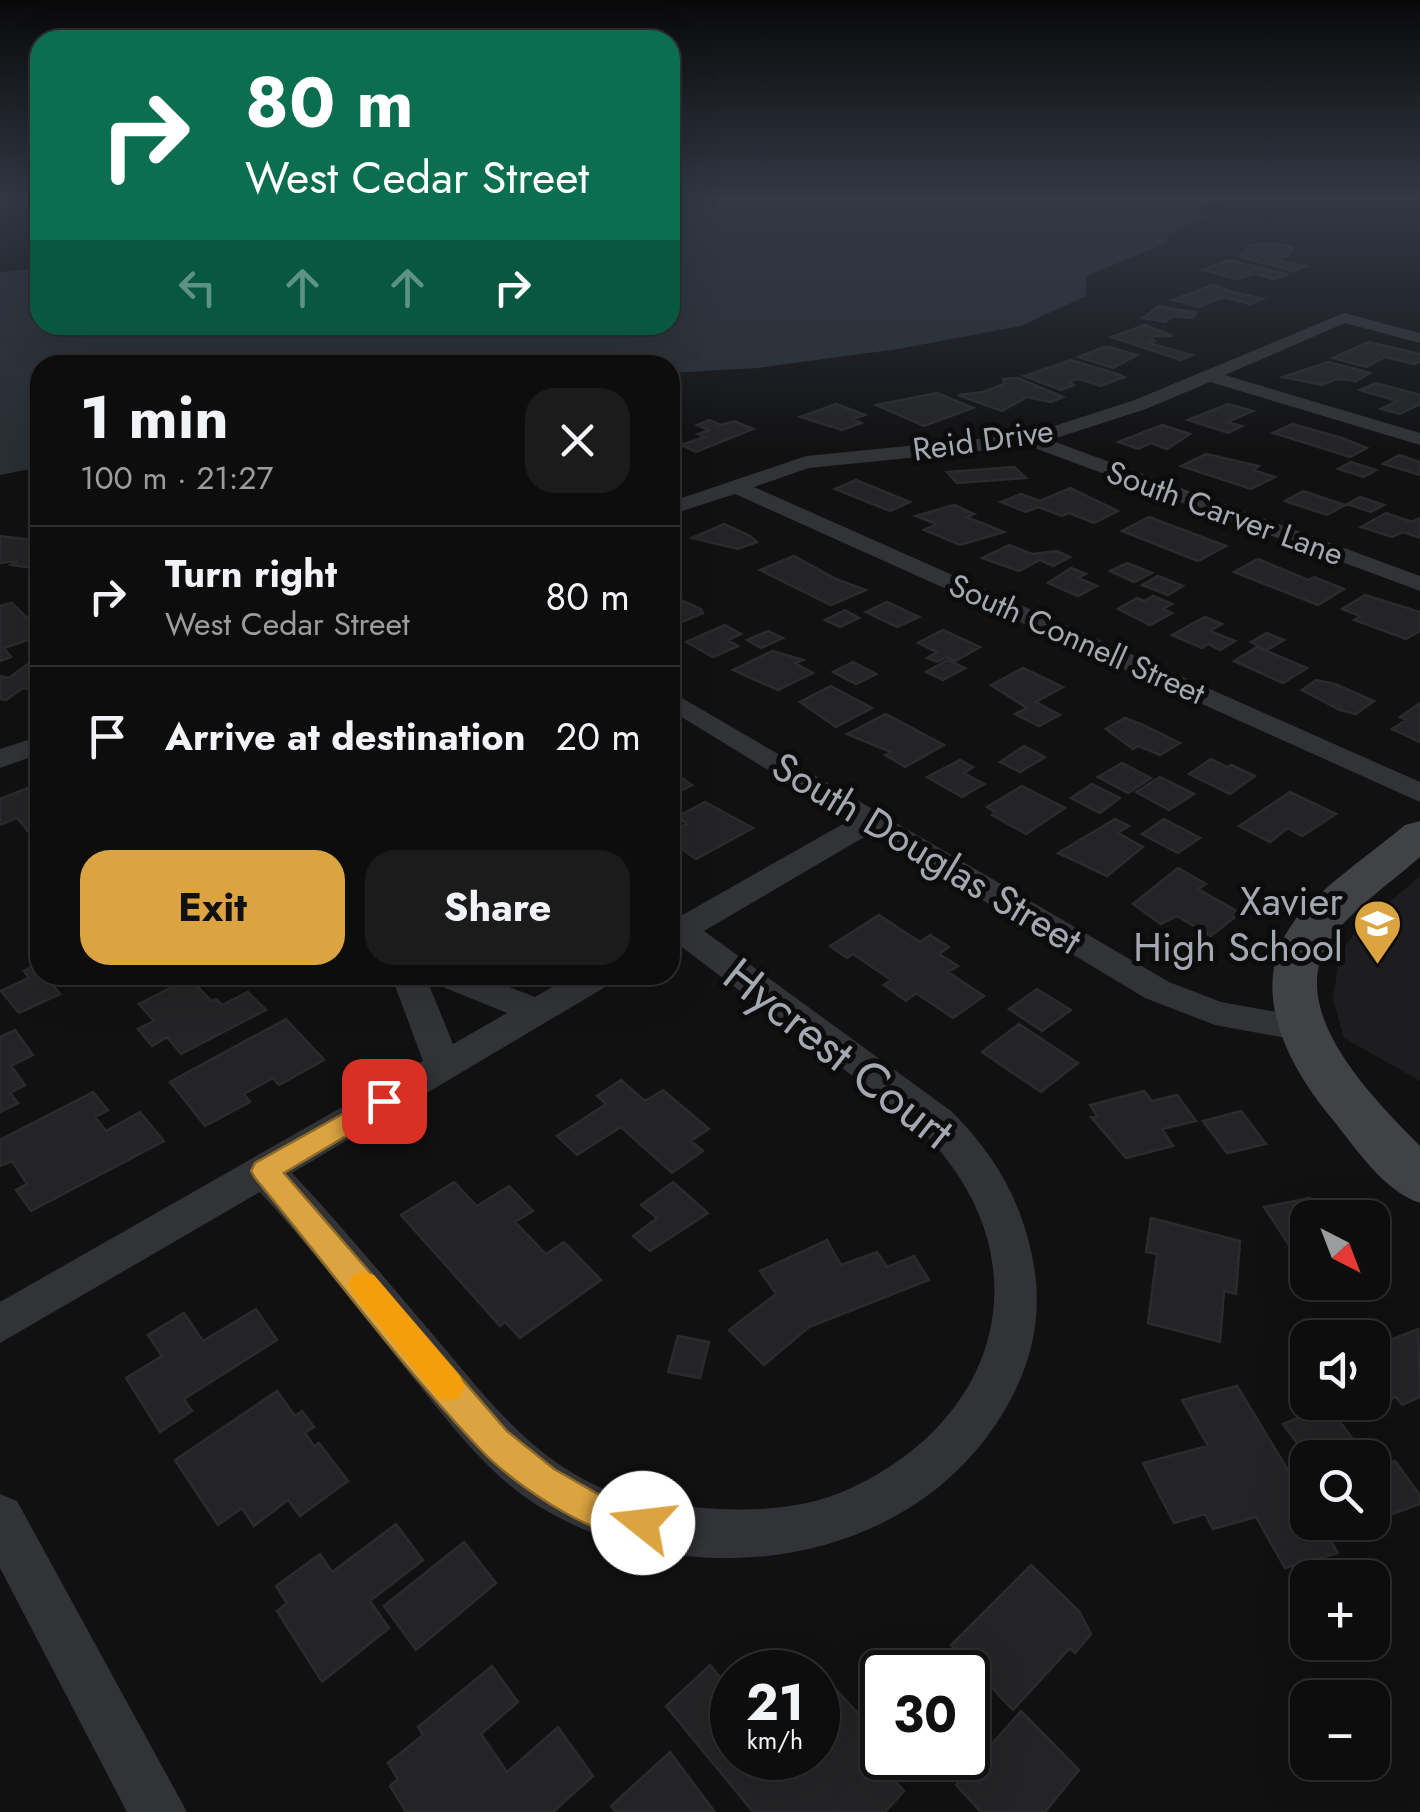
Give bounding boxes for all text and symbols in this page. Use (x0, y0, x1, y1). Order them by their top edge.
text: 80 m (245, 52, 414, 153)
icon: right (80, 70, 210, 200)
text: West Cedar Street (245, 145, 589, 210)
icon: left (170, 260, 225, 315)
icon: ahead (275, 260, 330, 315)
icon: ahead (380, 260, 435, 315)
icon: right (485, 260, 540, 315)
text: 1 min (80, 374, 229, 461)
button: close (525, 388, 630, 493)
street label: Reid Drive (910, 407, 1056, 473)
street label: South Carver Lane (1100, 449, 1350, 577)
text: 100 m · 21:27 (80, 455, 273, 501)
text: Turn right (165, 546, 337, 601)
street label: South Connell Street (942, 562, 1213, 716)
icon: right (80, 569, 135, 624)
text: 80 m (545, 569, 630, 624)
text: West Cedar Street (165, 601, 410, 647)
icon: arrive (80, 709, 135, 764)
text: Arrive at destination (165, 709, 526, 764)
text: 20 m (556, 709, 641, 764)
street label: South Douglas Street (761, 737, 1093, 969)
button: Exit (80, 850, 345, 965)
button: Share (365, 850, 630, 965)
place label: Xavier High School (1133, 872, 1343, 976)
school or university icon: Xavier High School (1352, 898, 1404, 966)
street label: Hycrest Court (709, 941, 969, 1166)
pin (342, 1059, 427, 1144)
icon: arrive (357, 1074, 412, 1129)
north arrow (1290, 1200, 1390, 1300)
map controls (1290, 1200, 1390, 1780)
button: sound (1290, 1320, 1390, 1420)
button: search (1290, 1440, 1390, 1540)
position arrow (591, 1471, 695, 1575)
button: + (1290, 1560, 1390, 1660)
speed limit sign: 30 (860, 1650, 990, 1780)
text: 21 (746, 1666, 804, 1739)
button: − (1290, 1680, 1390, 1780)
text: km/h (747, 1722, 803, 1758)

